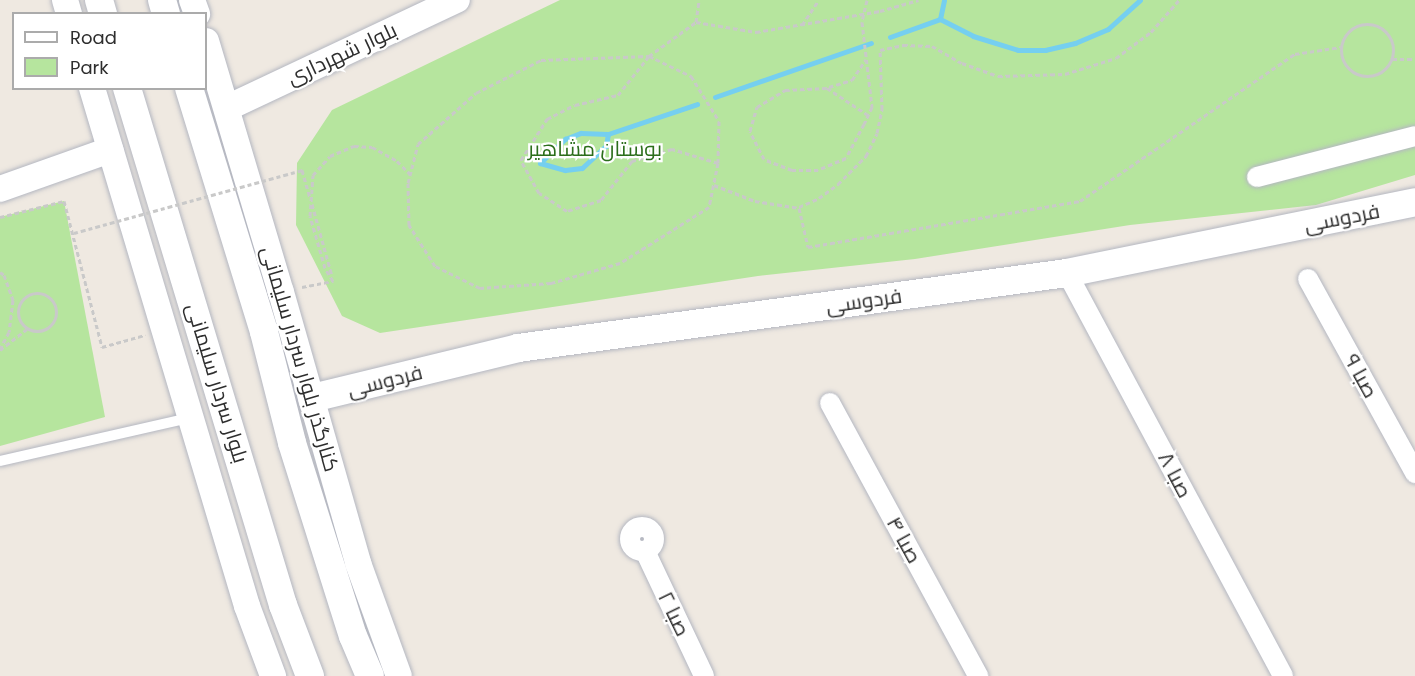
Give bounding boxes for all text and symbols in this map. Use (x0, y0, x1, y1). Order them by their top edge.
legend (12, 12, 207, 90)
street label: بلوار شهرداری (283, 18, 401, 90)
text: Road (70, 25, 117, 50)
text: Park (70, 55, 109, 80)
park label: بوستان مشاهیر (528, 136, 662, 162)
street label: فردوسی (1302, 198, 1382, 238)
street label: کنارگذر بلوار سردار سلیمانی (256, 243, 344, 475)
street label: فردوسی (824, 283, 904, 319)
street label: بلوار سردار سلیمانی (181, 300, 253, 466)
street label: صبا ۹ (1339, 350, 1383, 402)
street label: فردوسی (345, 360, 425, 402)
street label: صبا ۸ (1153, 448, 1197, 502)
street label: صبا ۴ (881, 512, 927, 568)
street label: صبا ۲ (653, 588, 695, 640)

